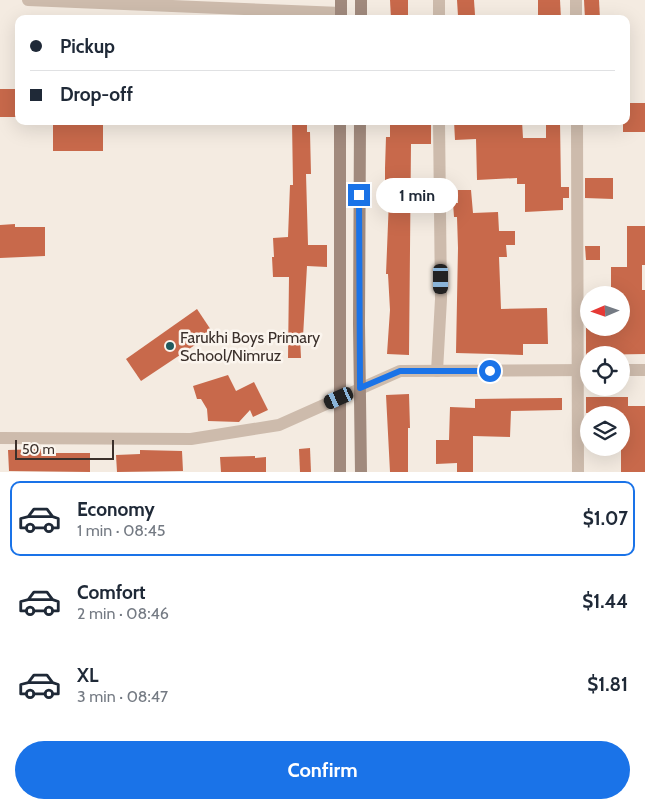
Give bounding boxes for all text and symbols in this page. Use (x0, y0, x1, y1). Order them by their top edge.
text: Pickup (60, 35, 115, 58)
text: Drop-off (60, 83, 133, 106)
callout: 1 min (376, 178, 459, 212)
route end (348, 184, 370, 206)
text: 1 min (399, 186, 435, 205)
car (433, 264, 448, 294)
north arrow (580, 286, 630, 336)
map controls (580, 286, 630, 456)
place label: Farukhi Boys Primary School/Nimruz (180, 328, 320, 365)
marker: Farukhi Boys Primary School/Nimruz (164, 340, 176, 352)
button: locate (580, 346, 630, 396)
route start (479, 360, 501, 382)
car (322, 385, 355, 411)
button: layers (580, 406, 630, 456)
scale bar (15, 437, 114, 460)
text: 50 m (22, 440, 55, 458)
icon: car (17, 496, 62, 541)
text: Economy (77, 498, 155, 521)
text: $1.07 (583, 507, 628, 530)
text: 1 min · 08:45 (77, 521, 165, 540)
icon: car (17, 579, 62, 624)
text: Comfort (77, 581, 146, 604)
text: $1.44 (582, 590, 628, 613)
text: 2 min · 08:46 (77, 604, 169, 623)
icon: car (17, 662, 62, 707)
text: XL (77, 664, 98, 687)
text: $1.81 (587, 673, 628, 696)
text: 3 min · 08:47 (77, 687, 168, 706)
button: Confirm (15, 741, 630, 799)

